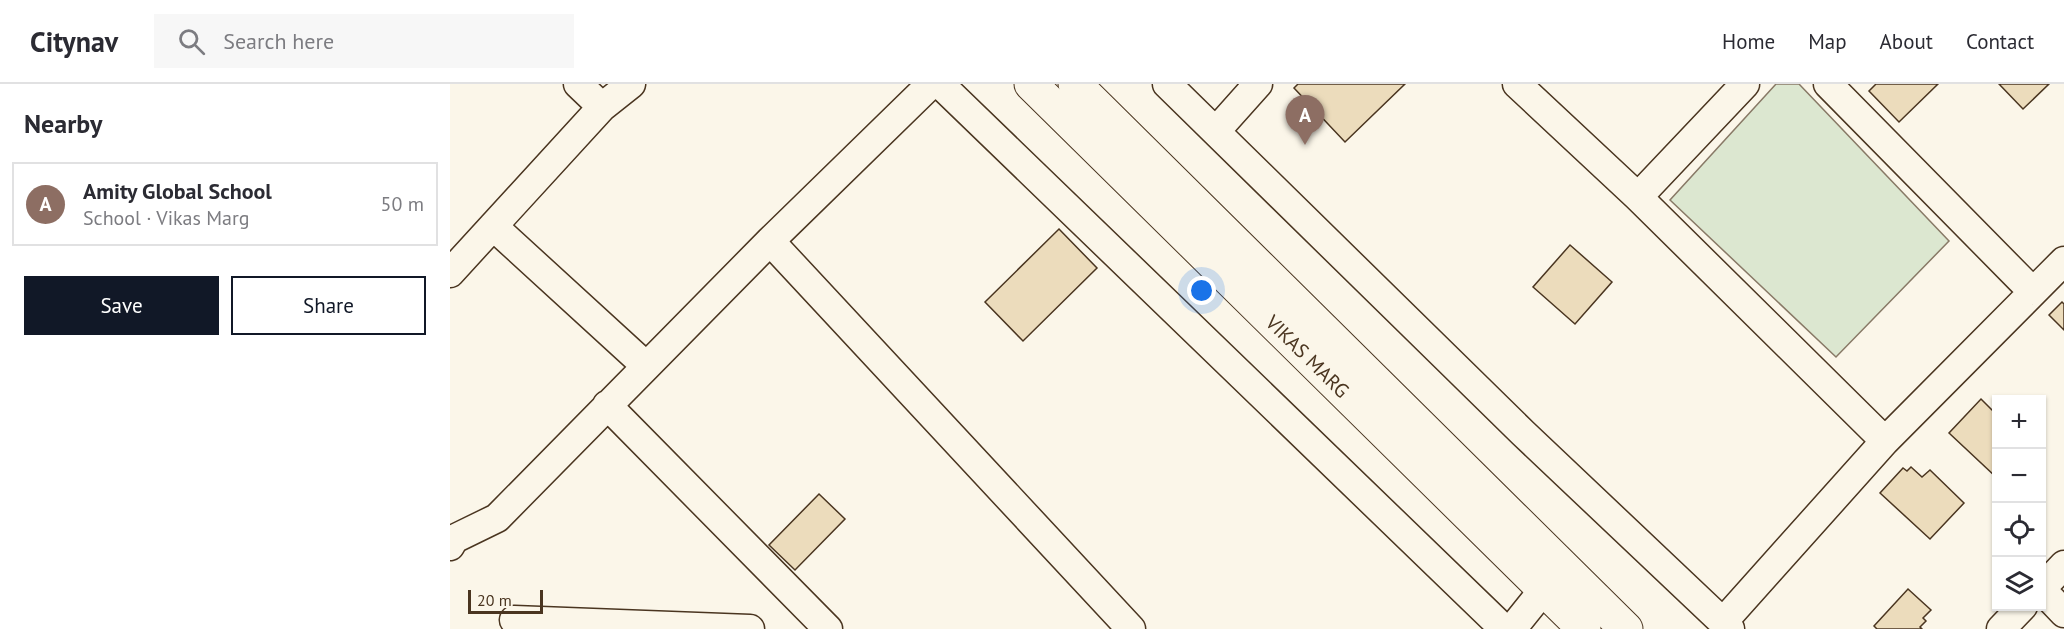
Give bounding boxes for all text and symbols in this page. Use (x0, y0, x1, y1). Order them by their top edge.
search box (154, 14, 574, 68)
text: Citynav (30, 23, 118, 60)
icon: search (175, 25, 208, 58)
text: Search here (223, 27, 334, 55)
text: Home (1722, 28, 1775, 55)
text: Map (1808, 28, 1847, 55)
text: About (1880, 28, 1933, 55)
text: Contact (1966, 28, 2034, 55)
pin: A (1286, 95, 1324, 145)
text: Nearby (24, 107, 102, 140)
text: Amity Global School (83, 177, 272, 205)
text: A (39, 191, 52, 217)
text: 50 m (381, 191, 424, 217)
text: School · Vikas Marg (83, 205, 250, 231)
button: Save (24, 276, 219, 335)
button: Share (231, 276, 426, 335)
your location (1187, 276, 1216, 305)
street label: VIKAS MARG (1259, 309, 1355, 403)
map controls (1992, 395, 2046, 611)
button: + (1992, 395, 2046, 449)
button: − (1992, 449, 2046, 503)
button: locate (1992, 503, 2046, 557)
button: layers (1992, 557, 2046, 611)
scale bar (468, 587, 543, 614)
text: 20 m (477, 590, 512, 610)

